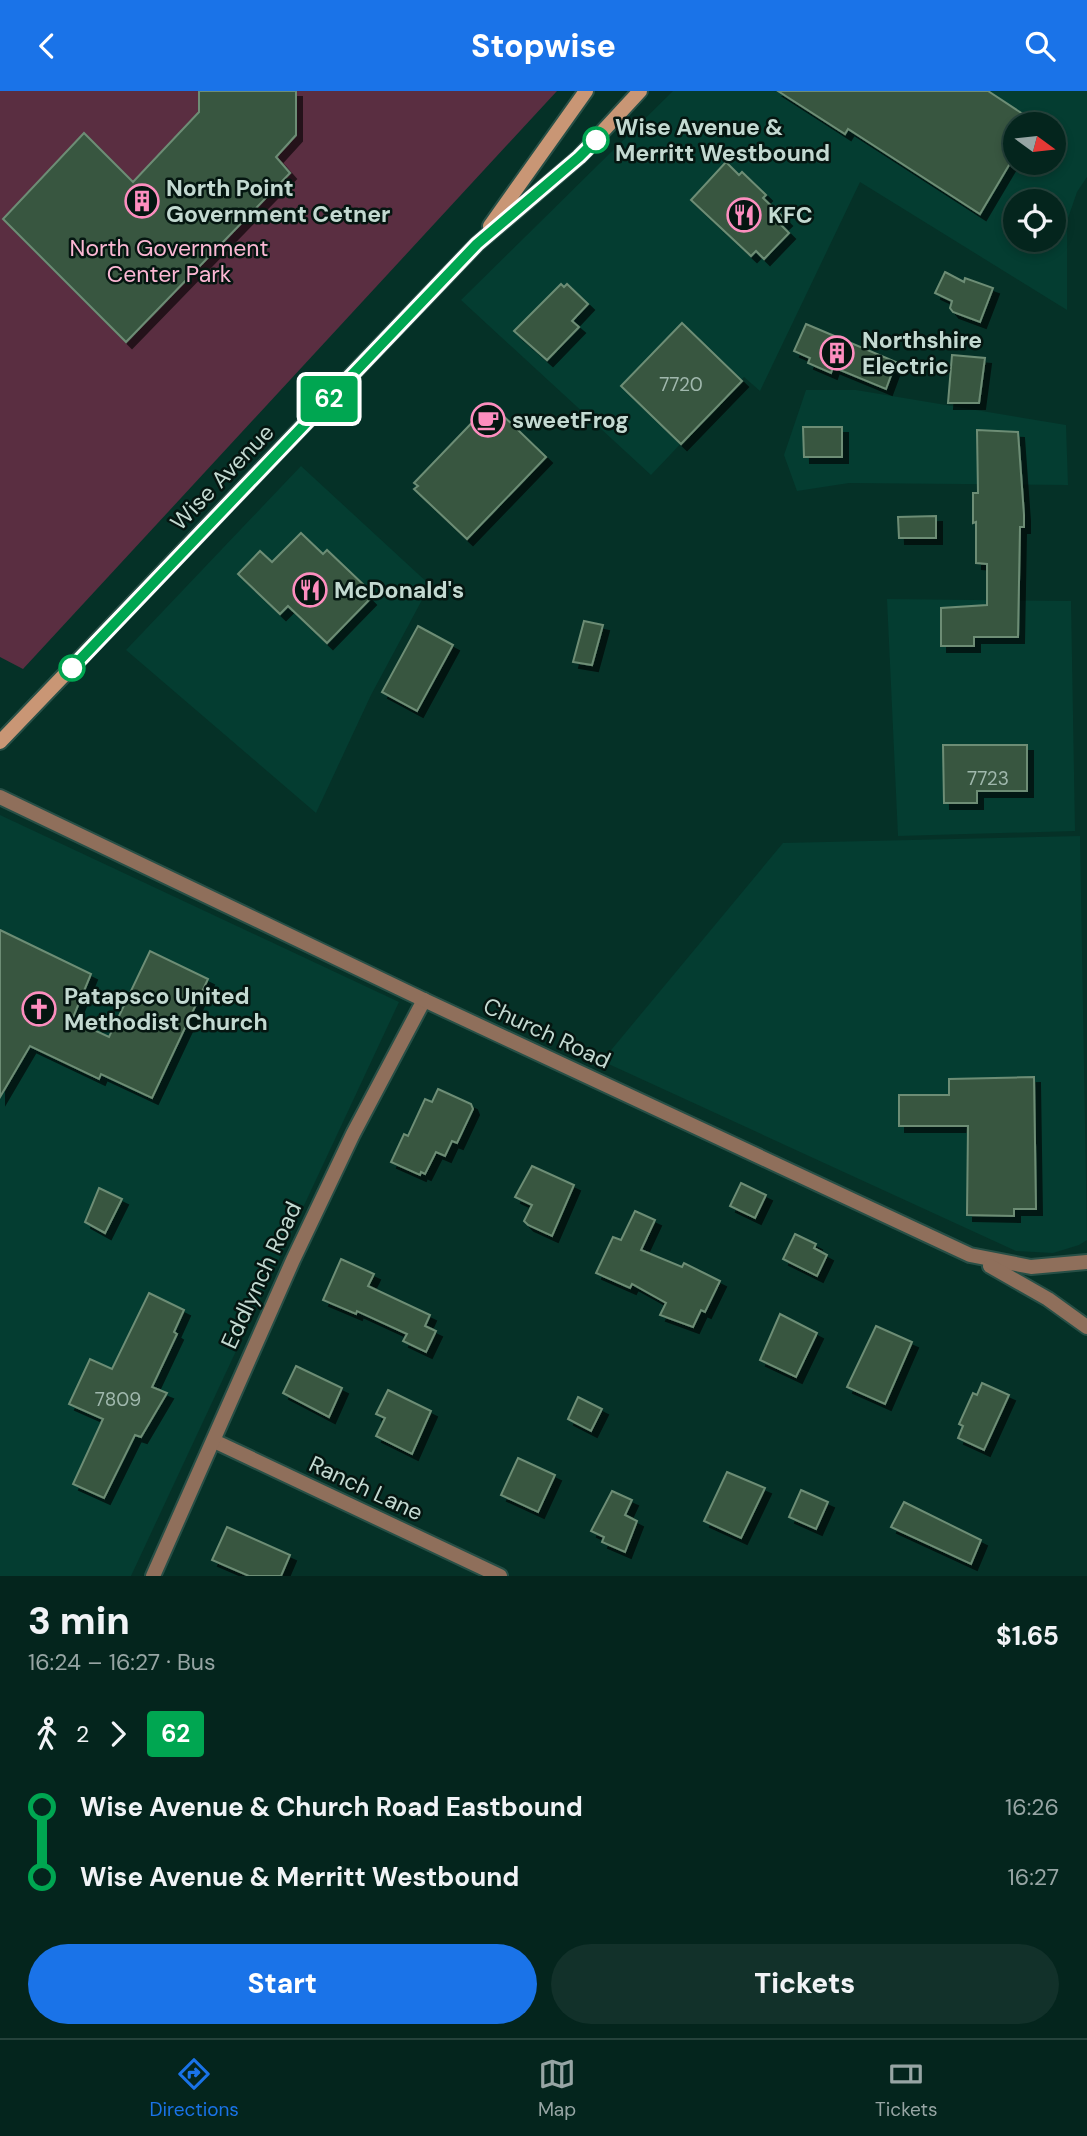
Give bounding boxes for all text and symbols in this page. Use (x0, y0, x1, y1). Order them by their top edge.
text: Stopwise (471, 25, 616, 67)
icon: back (28, 27, 66, 65)
icon: search (1021, 27, 1059, 65)
place label: Wise Avenue & Merritt Westbound (615, 112, 830, 168)
north arrow (1003, 112, 1066, 175)
map controls (1003, 112, 1066, 252)
marker: Wise Avenue & Merritt Westbound (583, 127, 609, 153)
place label: North Point Government Cetner (166, 173, 390, 229)
building icon: North Point Government Cetner (123, 182, 161, 220)
button: locate (1003, 189, 1066, 252)
restaurant icon: KFC (725, 196, 763, 234)
place label: KFC (768, 200, 813, 230)
park label: North Government Center Park (70, 233, 269, 289)
place label: Northshire Electric (862, 325, 982, 381)
building icon: Northshire Electric (818, 334, 856, 372)
house number: 7720 (659, 372, 703, 397)
line badge: 62 (298, 376, 360, 422)
text: 62 (315, 383, 343, 414)
cafe icon: sweetFrog (469, 401, 507, 439)
place label: sweetFrog (512, 405, 629, 435)
street label: Wise Avenue (164, 417, 280, 537)
restaurant icon: McDonald's (291, 571, 329, 609)
place label: McDonald's (334, 575, 464, 605)
unlabelled marker (59, 655, 85, 681)
house number: 7723 (967, 766, 1009, 791)
place label: Patapsco United Methodist Church (64, 981, 268, 1037)
church icon: Patapsco United Methodist Church (20, 990, 58, 1028)
street label: Church Road (479, 990, 615, 1076)
street label: Eddlynch Road (214, 1197, 308, 1353)
house number: 7809 (95, 1387, 141, 1412)
street label: Ranch Lane (304, 1449, 428, 1527)
text: 3 min (28, 1596, 130, 1646)
text: $1.65 (996, 1619, 1059, 1653)
text: 16:24 – 16:27 · Bus (28, 1647, 216, 1677)
icon: walk (28, 1715, 66, 1753)
icon: forward (99, 1715, 137, 1753)
text: 62 (161, 1718, 190, 1749)
text: 2 (76, 1719, 89, 1749)
text: Wise Avenue & Church Road Eastbound (80, 1790, 583, 1824)
text: 16:26 (1005, 1792, 1059, 1822)
text: Wise Avenue & Merritt Westbound (80, 1860, 519, 1894)
text: 16:27 (1008, 1862, 1059, 1892)
button: Start (28, 1944, 537, 2024)
button: Tickets (551, 1944, 1059, 2024)
tab: Directions (149, 2055, 239, 2122)
tab: Map (538, 2055, 576, 2122)
tab: Tickets (875, 2055, 938, 2122)

